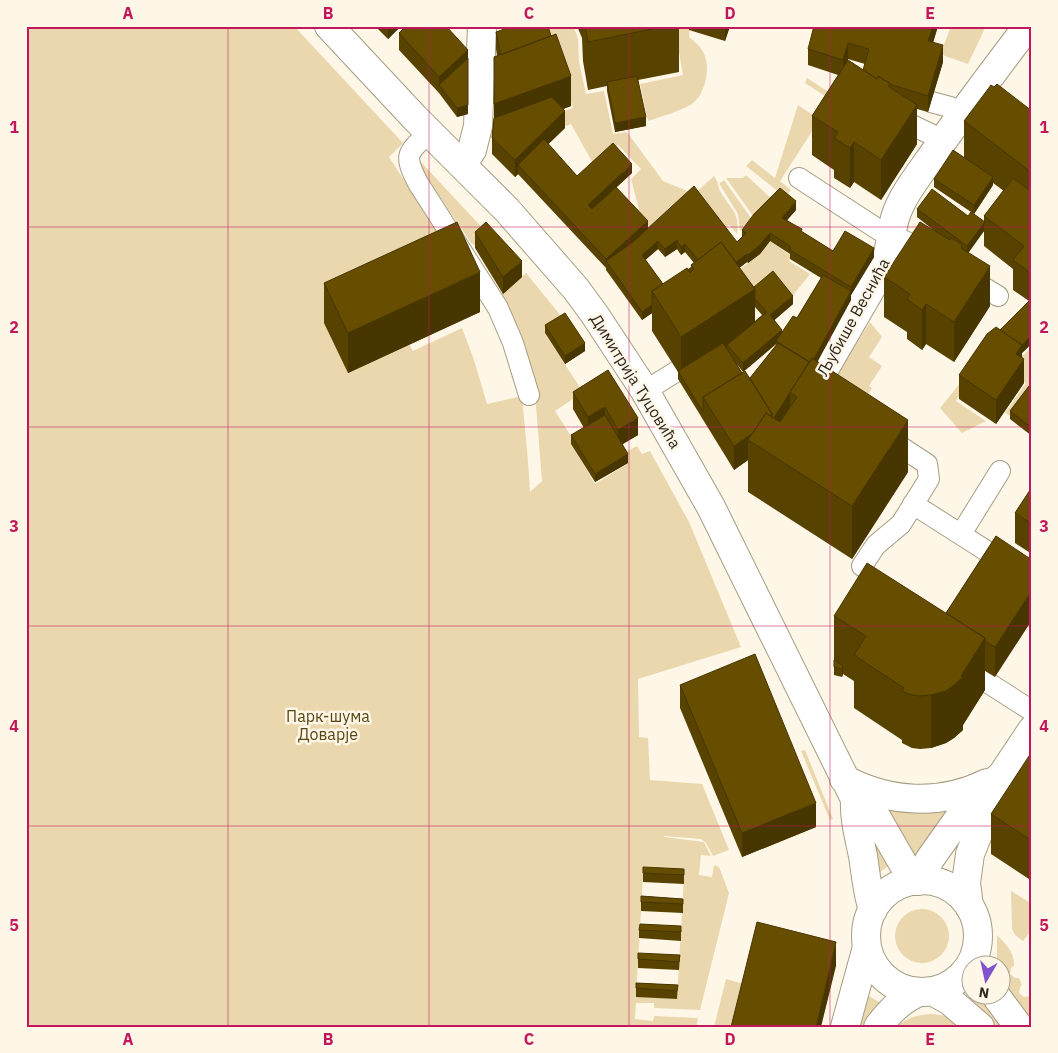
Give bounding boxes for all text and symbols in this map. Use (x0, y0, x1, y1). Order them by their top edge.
text: A (123, 3, 134, 23)
text: B (323, 3, 334, 23)
text: C (524, 3, 534, 23)
text: D (724, 3, 736, 23)
text: E (925, 3, 935, 23)
text: 1 (9, 117, 19, 137)
text: 1 (1039, 117, 1049, 137)
street label: Љубише Веснића (812, 254, 894, 379)
street label: Димитрија Туцовића (586, 310, 686, 452)
text: 2 (9, 317, 19, 337)
text: 2 (1039, 317, 1049, 337)
text: 3 (9, 516, 19, 536)
text: 3 (1039, 516, 1049, 536)
park label: Парк-шума Доварје (286, 706, 370, 744)
text: 4 (9, 716, 19, 736)
text: 4 (1039, 716, 1049, 736)
text: 5 (9, 915, 19, 935)
text: 5 (1039, 915, 1049, 935)
north arrow (960, 956, 1010, 1006)
text: N (978, 983, 990, 1003)
text: A (123, 1029, 134, 1049)
text: B (323, 1029, 334, 1049)
text: C (524, 1029, 534, 1049)
text: D (724, 1029, 736, 1049)
text: E (925, 1029, 935, 1049)

